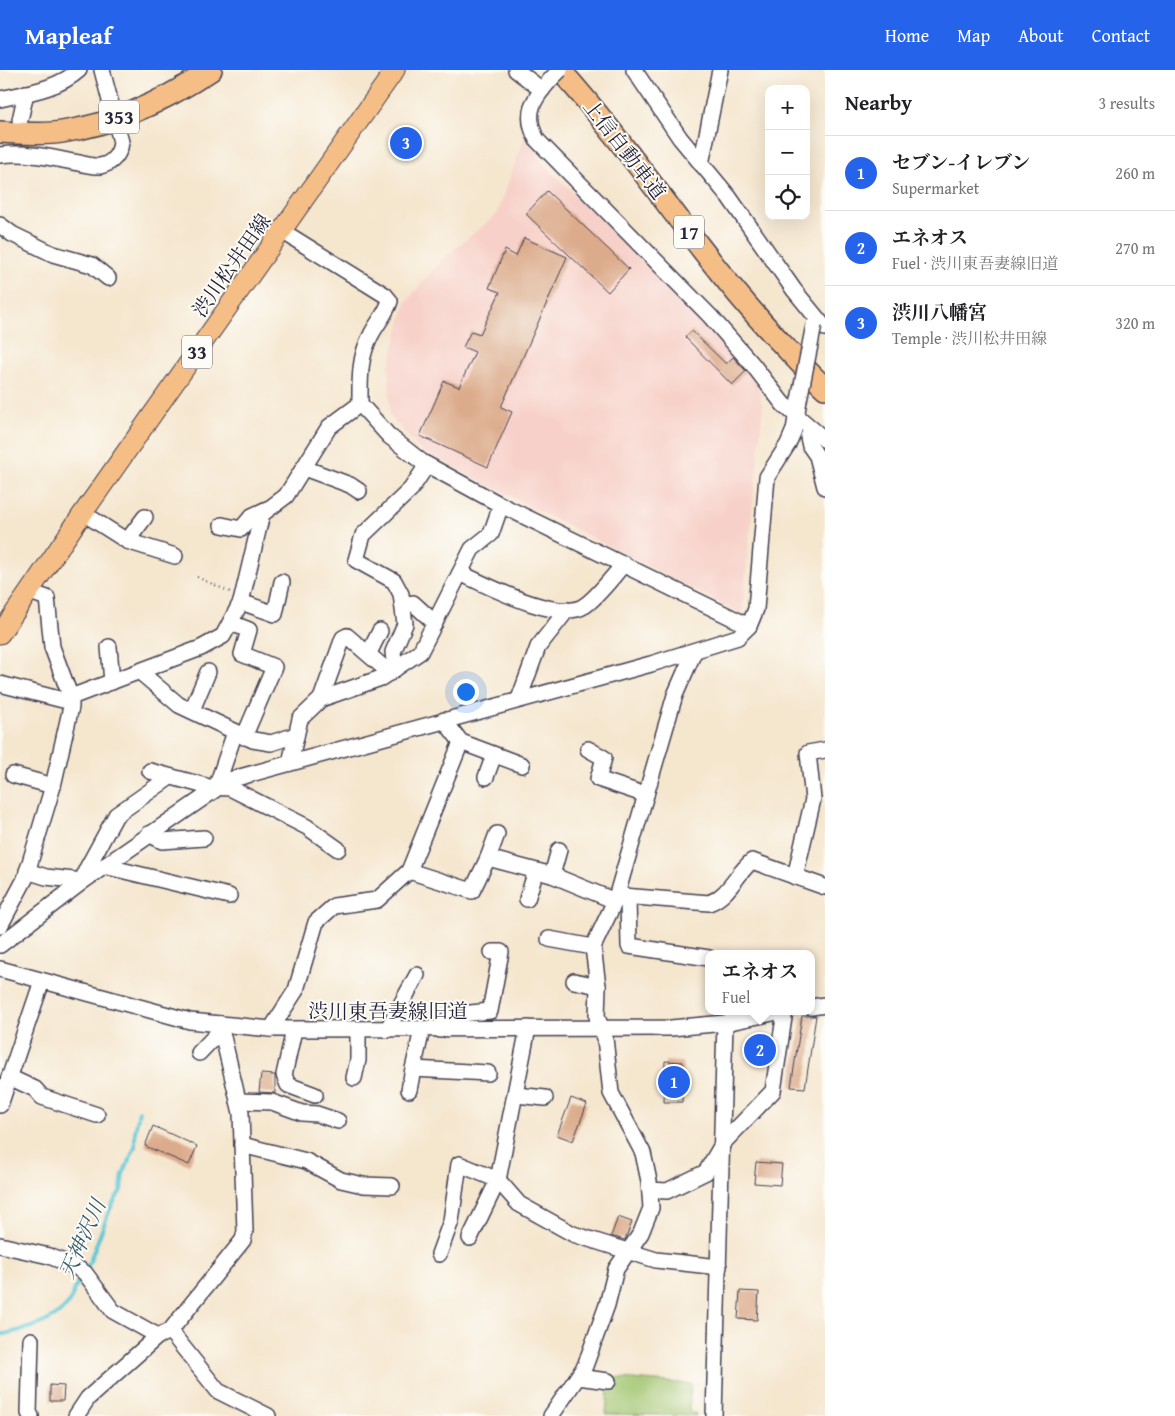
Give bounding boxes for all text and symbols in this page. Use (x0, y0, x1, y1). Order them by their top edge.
text: Mapleaf (25, 18, 112, 53)
text: Home (885, 22, 929, 49)
text: Map (957, 22, 990, 49)
text: About (1018, 22, 1064, 49)
text: Contact (1092, 22, 1150, 49)
map controls (765, 85, 810, 220)
button: + (765, 85, 810, 130)
text: Nearby (845, 87, 912, 118)
text: 3 results (1098, 91, 1155, 115)
street label: 上信自動車道 (577, 93, 673, 205)
road number: 353 (99, 101, 139, 134)
pin: 3 (390, 124, 422, 162)
button: − (765, 130, 810, 175)
text: セブン-イレブン (892, 148, 1030, 176)
text: 1 (857, 161, 865, 185)
text: 260 m (1115, 161, 1155, 185)
button: locate (765, 175, 810, 220)
text: Supermarket (892, 176, 979, 200)
street label: 渋川松井田線 (185, 208, 277, 322)
road number: 17 (674, 216, 704, 248)
text: エネオス (892, 223, 968, 251)
text: 2 (857, 236, 865, 260)
text: 270 m (1115, 236, 1155, 260)
text: Fuel · 渋川東吾妻線旧道 (892, 251, 1058, 275)
text: 渋川八幡宮 (892, 298, 987, 326)
text: 3 (857, 311, 865, 335)
text: 320 m (1115, 311, 1155, 335)
text: Temple · 渋川松井田線 (892, 326, 1047, 350)
road number: 33 (182, 336, 212, 368)
your location (453, 679, 479, 705)
popup (705, 950, 815, 1015)
text: エネオス (722, 957, 798, 985)
text: Fuel (722, 985, 751, 1009)
street label: 渋川東吾妻線旧道 (308, 996, 468, 1025)
pin: 2 (744, 1031, 776, 1069)
pin: 1 (658, 1063, 690, 1101)
water label: 天神沢川 (51, 1192, 114, 1284)

